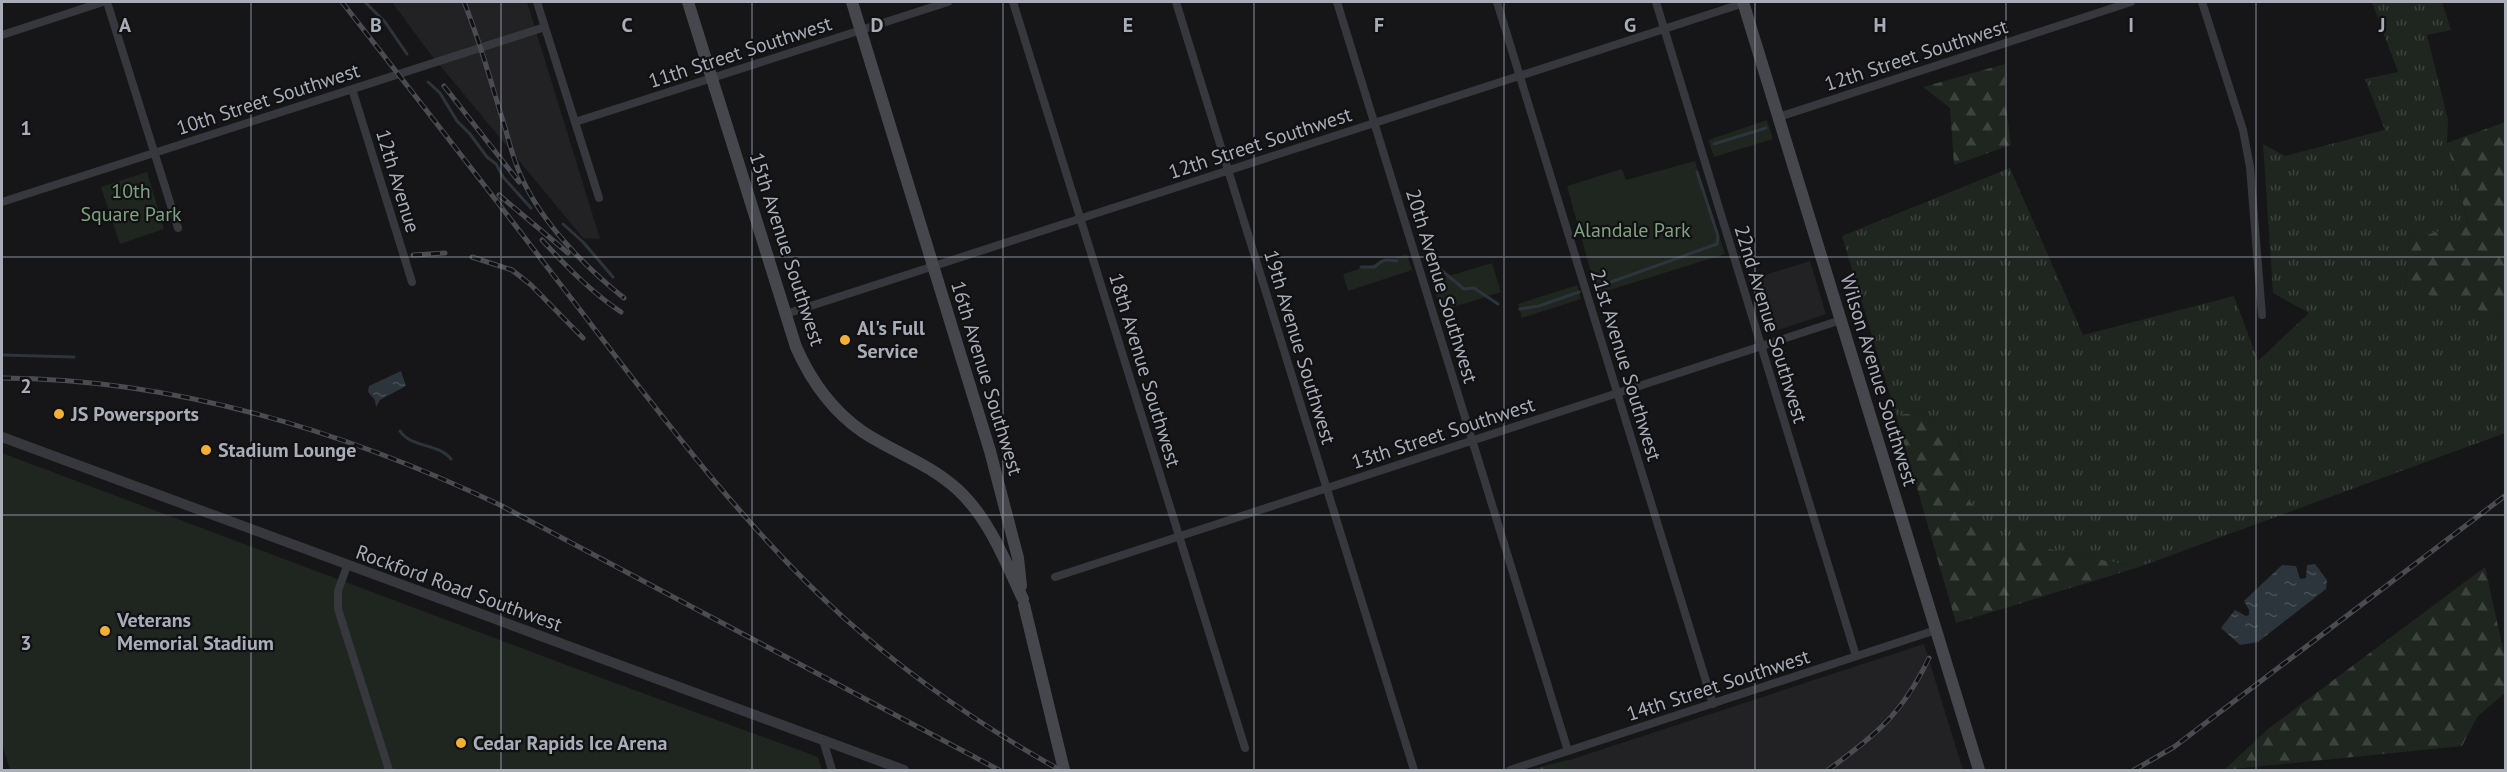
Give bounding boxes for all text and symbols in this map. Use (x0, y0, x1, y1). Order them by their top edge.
street label: 11th Street Southwest (645, 10, 835, 94)
text: A (119, 12, 132, 38)
text: B (370, 12, 382, 38)
text: C (621, 12, 633, 38)
text: D (871, 12, 884, 38)
text: E (1123, 12, 1133, 38)
text: F (1374, 12, 1384, 38)
text: G (1624, 12, 1636, 38)
text: H (1873, 12, 1887, 38)
text: I (2128, 12, 2134, 38)
text: J (2378, 12, 2385, 38)
street label: 12th Street Southwest (1821, 13, 2011, 97)
street label: 10th Street Southwest (173, 57, 363, 141)
street label: 12th Street Southwest (1165, 101, 1355, 185)
text: 1 (20, 115, 32, 141)
street label: 12th Avenue (370, 126, 426, 236)
street label: 15th Avenue Southwest (743, 149, 831, 349)
park label: 10th Square Park (80, 178, 182, 227)
street label: 20th Avenue Southwest (1400, 186, 1484, 386)
park label: Alandale Park (1573, 217, 1691, 243)
street label: 22nd Avenue Southwest (1728, 222, 1814, 426)
street label: 19th Avenue Southwest (1258, 247, 1342, 447)
street label: 21st Avenue Southwest (1584, 266, 1668, 464)
street label: 18th Avenue Southwest (1103, 270, 1187, 470)
street label: Wilson Avenue Southwest (1834, 271, 1924, 489)
street label: 16th Avenue Southwest (945, 278, 1029, 478)
place label: Al's Full Service (857, 315, 925, 364)
marker: Al's Full Service (838, 333, 852, 347)
text: 2 (20, 373, 32, 399)
street label: 13th Street Southwest (1348, 391, 1538, 475)
place label: JS Powersports (70, 401, 199, 427)
marker: JS Powersports (52, 407, 66, 421)
place label: Stadium Lounge (218, 437, 356, 463)
marker: Stadium Lounge (199, 443, 213, 457)
street label: Rockford Road Southwest (352, 539, 566, 637)
place label: Veterans Memorial Stadium (116, 607, 274, 656)
marker: Veterans Memorial Stadium (98, 624, 112, 638)
text: 3 (20, 630, 32, 656)
street label: 14th Street Southwest (1623, 643, 1813, 727)
place label: Cedar Rapids Ice Arena (473, 730, 667, 756)
marker: Cedar Rapids Ice Arena (454, 736, 468, 750)

